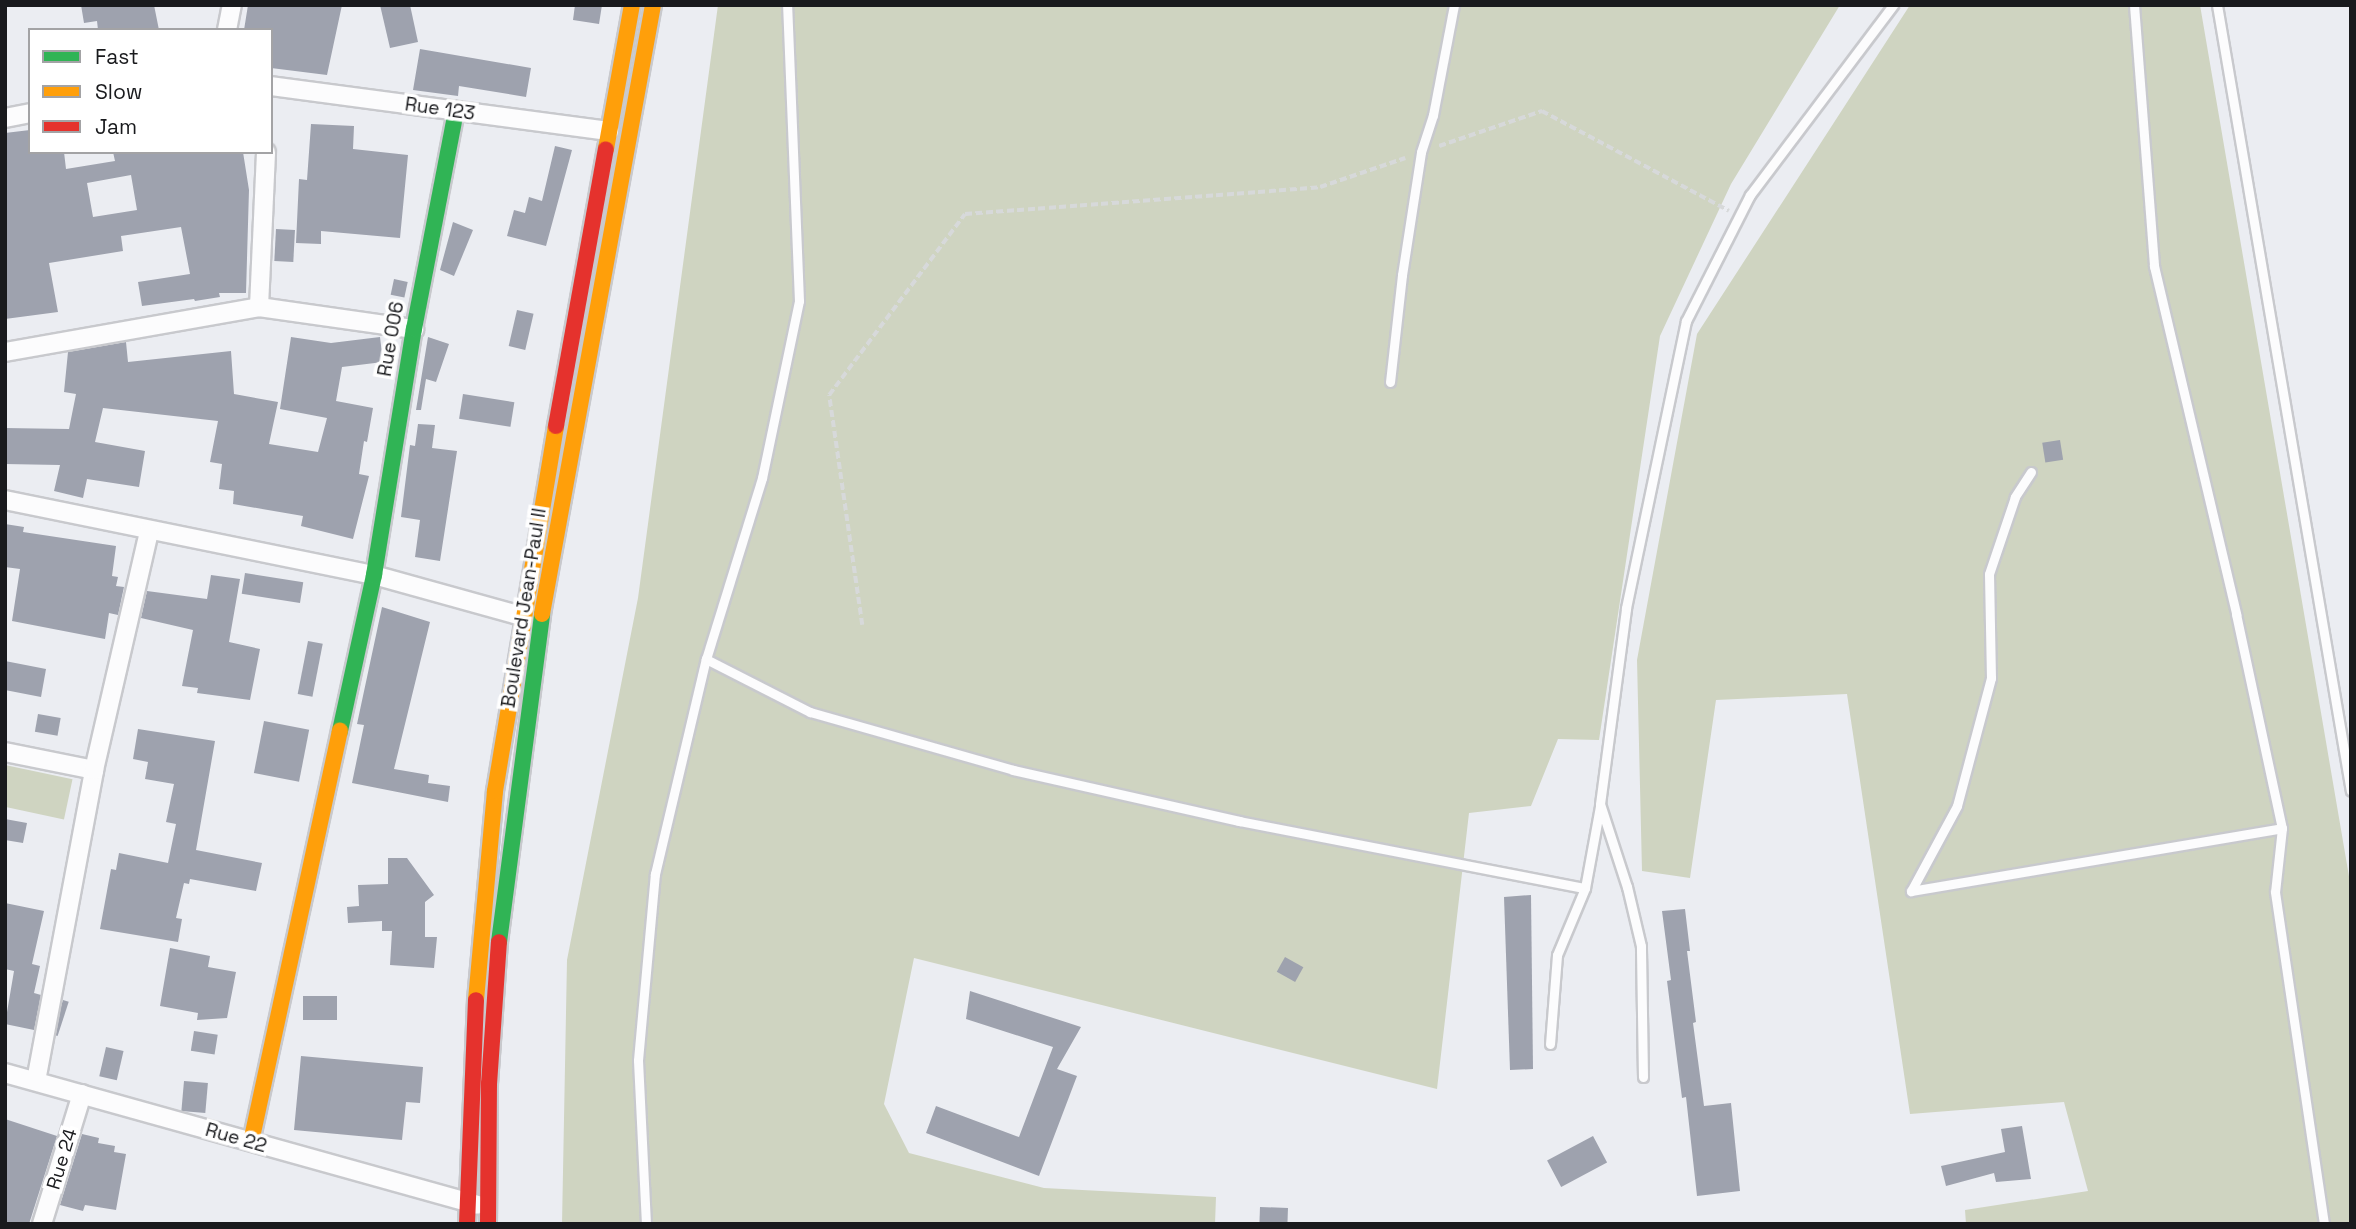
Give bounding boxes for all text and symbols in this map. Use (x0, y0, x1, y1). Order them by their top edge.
legend (28, 28, 273, 154)
text: Fast (95, 43, 139, 70)
text: Slow (95, 78, 143, 105)
street label: Rue 123 (403, 93, 477, 125)
text: Jam (95, 113, 137, 140)
street label: Rue 006 (373, 300, 409, 378)
street label: Boulevard Jean-Paul II (497, 507, 551, 709)
street label: Rue 22 (203, 1118, 269, 1158)
street label: Rue 24 (42, 1126, 82, 1192)

